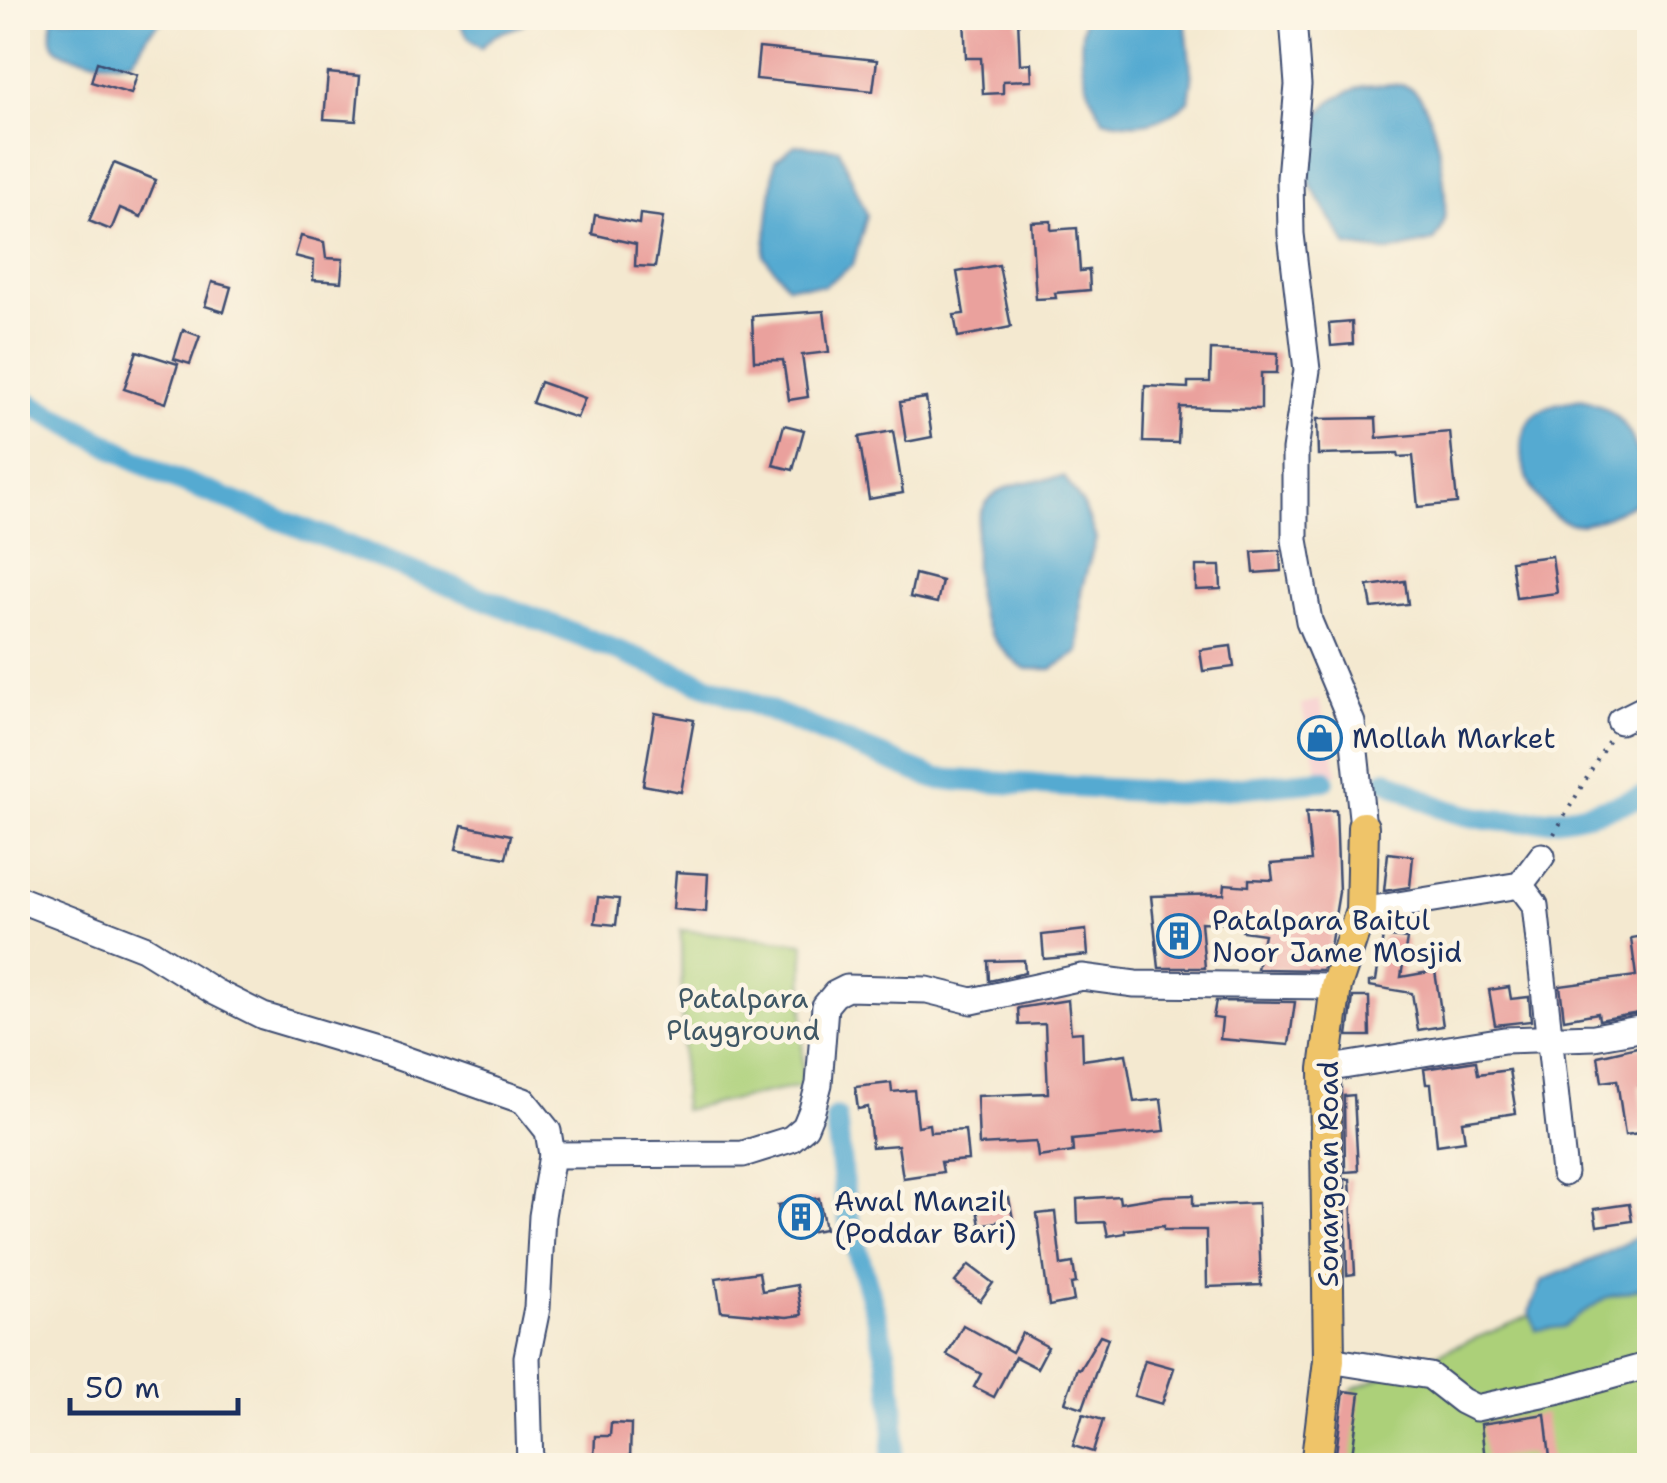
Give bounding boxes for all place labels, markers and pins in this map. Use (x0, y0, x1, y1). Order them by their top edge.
shop icon: Mollah Market (1297, 715, 1343, 761)
place label: Mollah Market (1352, 719, 1556, 757)
place label: Patalpara Baitul Noor Jame Mosjid (1212, 901, 1462, 971)
building icon: Patalpara Baitul Noor Jame Mosjid (1156, 913, 1202, 959)
place label: Awal Manzil (Poddar Bari) (834, 1182, 1016, 1252)
building icon: Awal Manzil (Poddar Bari) (778, 1194, 824, 1240)

